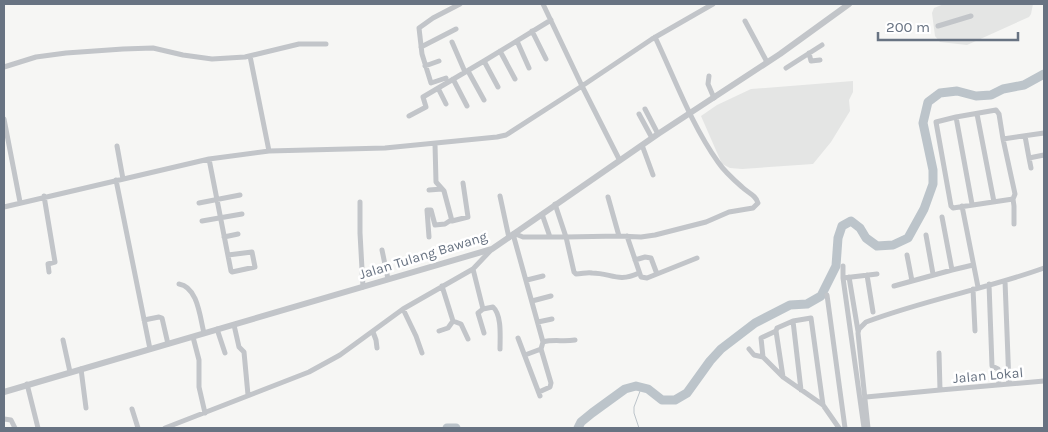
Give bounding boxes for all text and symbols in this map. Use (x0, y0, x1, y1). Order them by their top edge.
scale bar (878, 10, 1018, 42)
text: 200 m (886, 18, 930, 36)
street label: Jalan Tulang Bawang (357, 228, 489, 283)
street label: Jalan Lokal (952, 364, 1024, 387)

